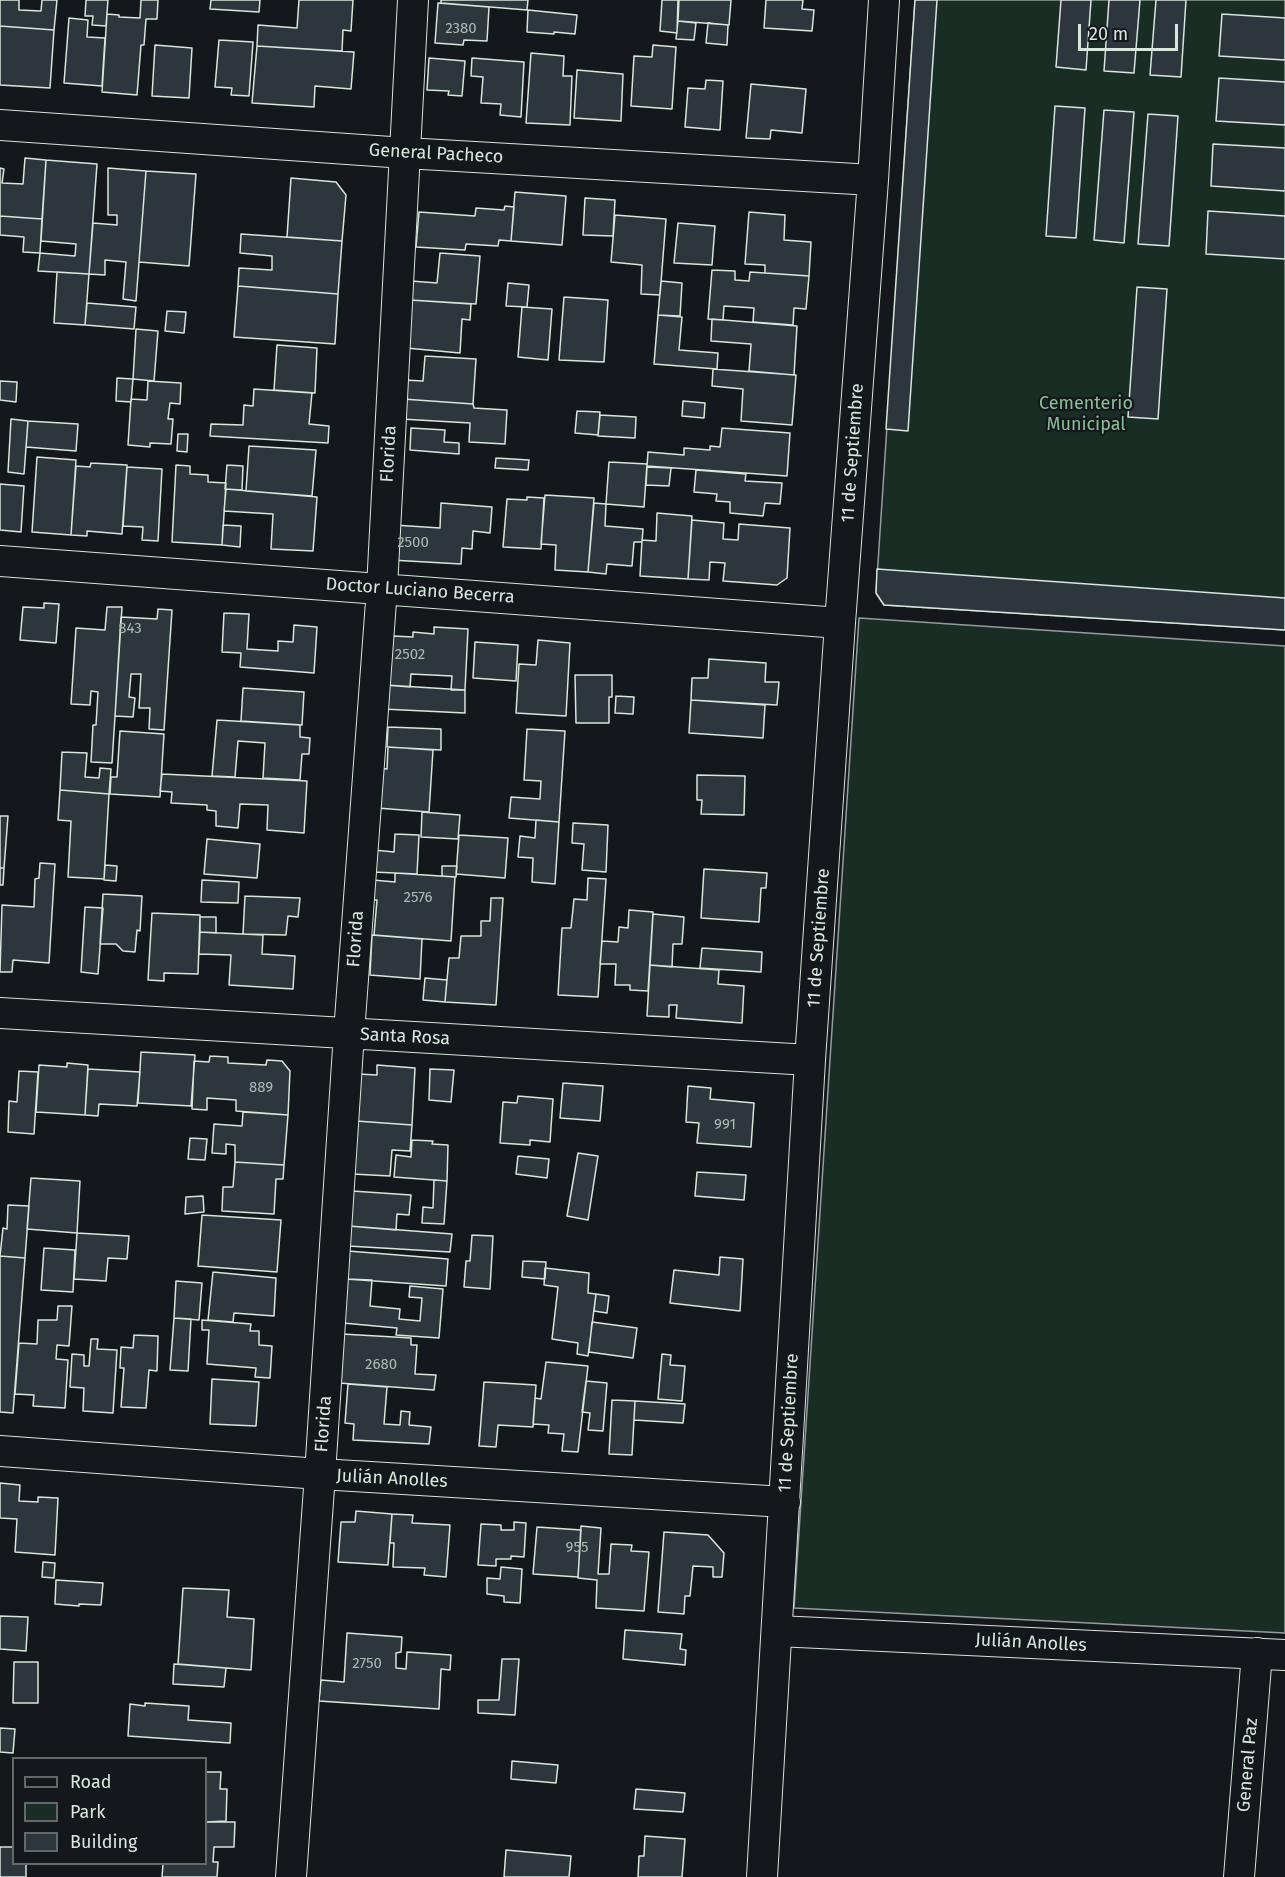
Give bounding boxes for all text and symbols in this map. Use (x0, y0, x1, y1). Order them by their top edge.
scale bar (1081, 12, 1182, 50)
house number: 2380 (445, 20, 477, 38)
text: 20 m (1089, 23, 1128, 45)
street label: General Pacheco (368, 140, 504, 168)
street label: 11 de Septiembre (837, 383, 869, 523)
park label: Cementerio Municipal (1039, 393, 1133, 436)
street label: Florida (377, 425, 401, 483)
house number: 2500 (397, 534, 429, 552)
street label: Doctor Luciano Becerra (325, 574, 515, 608)
house number: 843 (118, 620, 142, 638)
house number: 2502 (395, 646, 425, 664)
street label: 11 de Septiembre (803, 868, 835, 1008)
house number: 2576 (404, 889, 432, 907)
street label: Florida (343, 910, 369, 968)
street label: Santa Rosa (359, 1024, 451, 1050)
house number: 889 (249, 1079, 273, 1097)
house number: 991 (714, 1116, 736, 1134)
street label: 11 de Septiembre (775, 1353, 803, 1493)
house number: 2680 (365, 1356, 397, 1374)
street label: Florida (311, 1395, 337, 1453)
street label: Julián Anolles (336, 1465, 448, 1493)
house number: 955 (566, 1539, 588, 1557)
street label: Julián Anolles (975, 1629, 1087, 1657)
house number: 2750 (352, 1655, 382, 1673)
street label: General Paz (1233, 1717, 1263, 1813)
legend (12, 1757, 207, 1865)
text: Road (70, 1771, 112, 1793)
text: Park (70, 1801, 105, 1823)
text: Building (70, 1831, 137, 1853)

